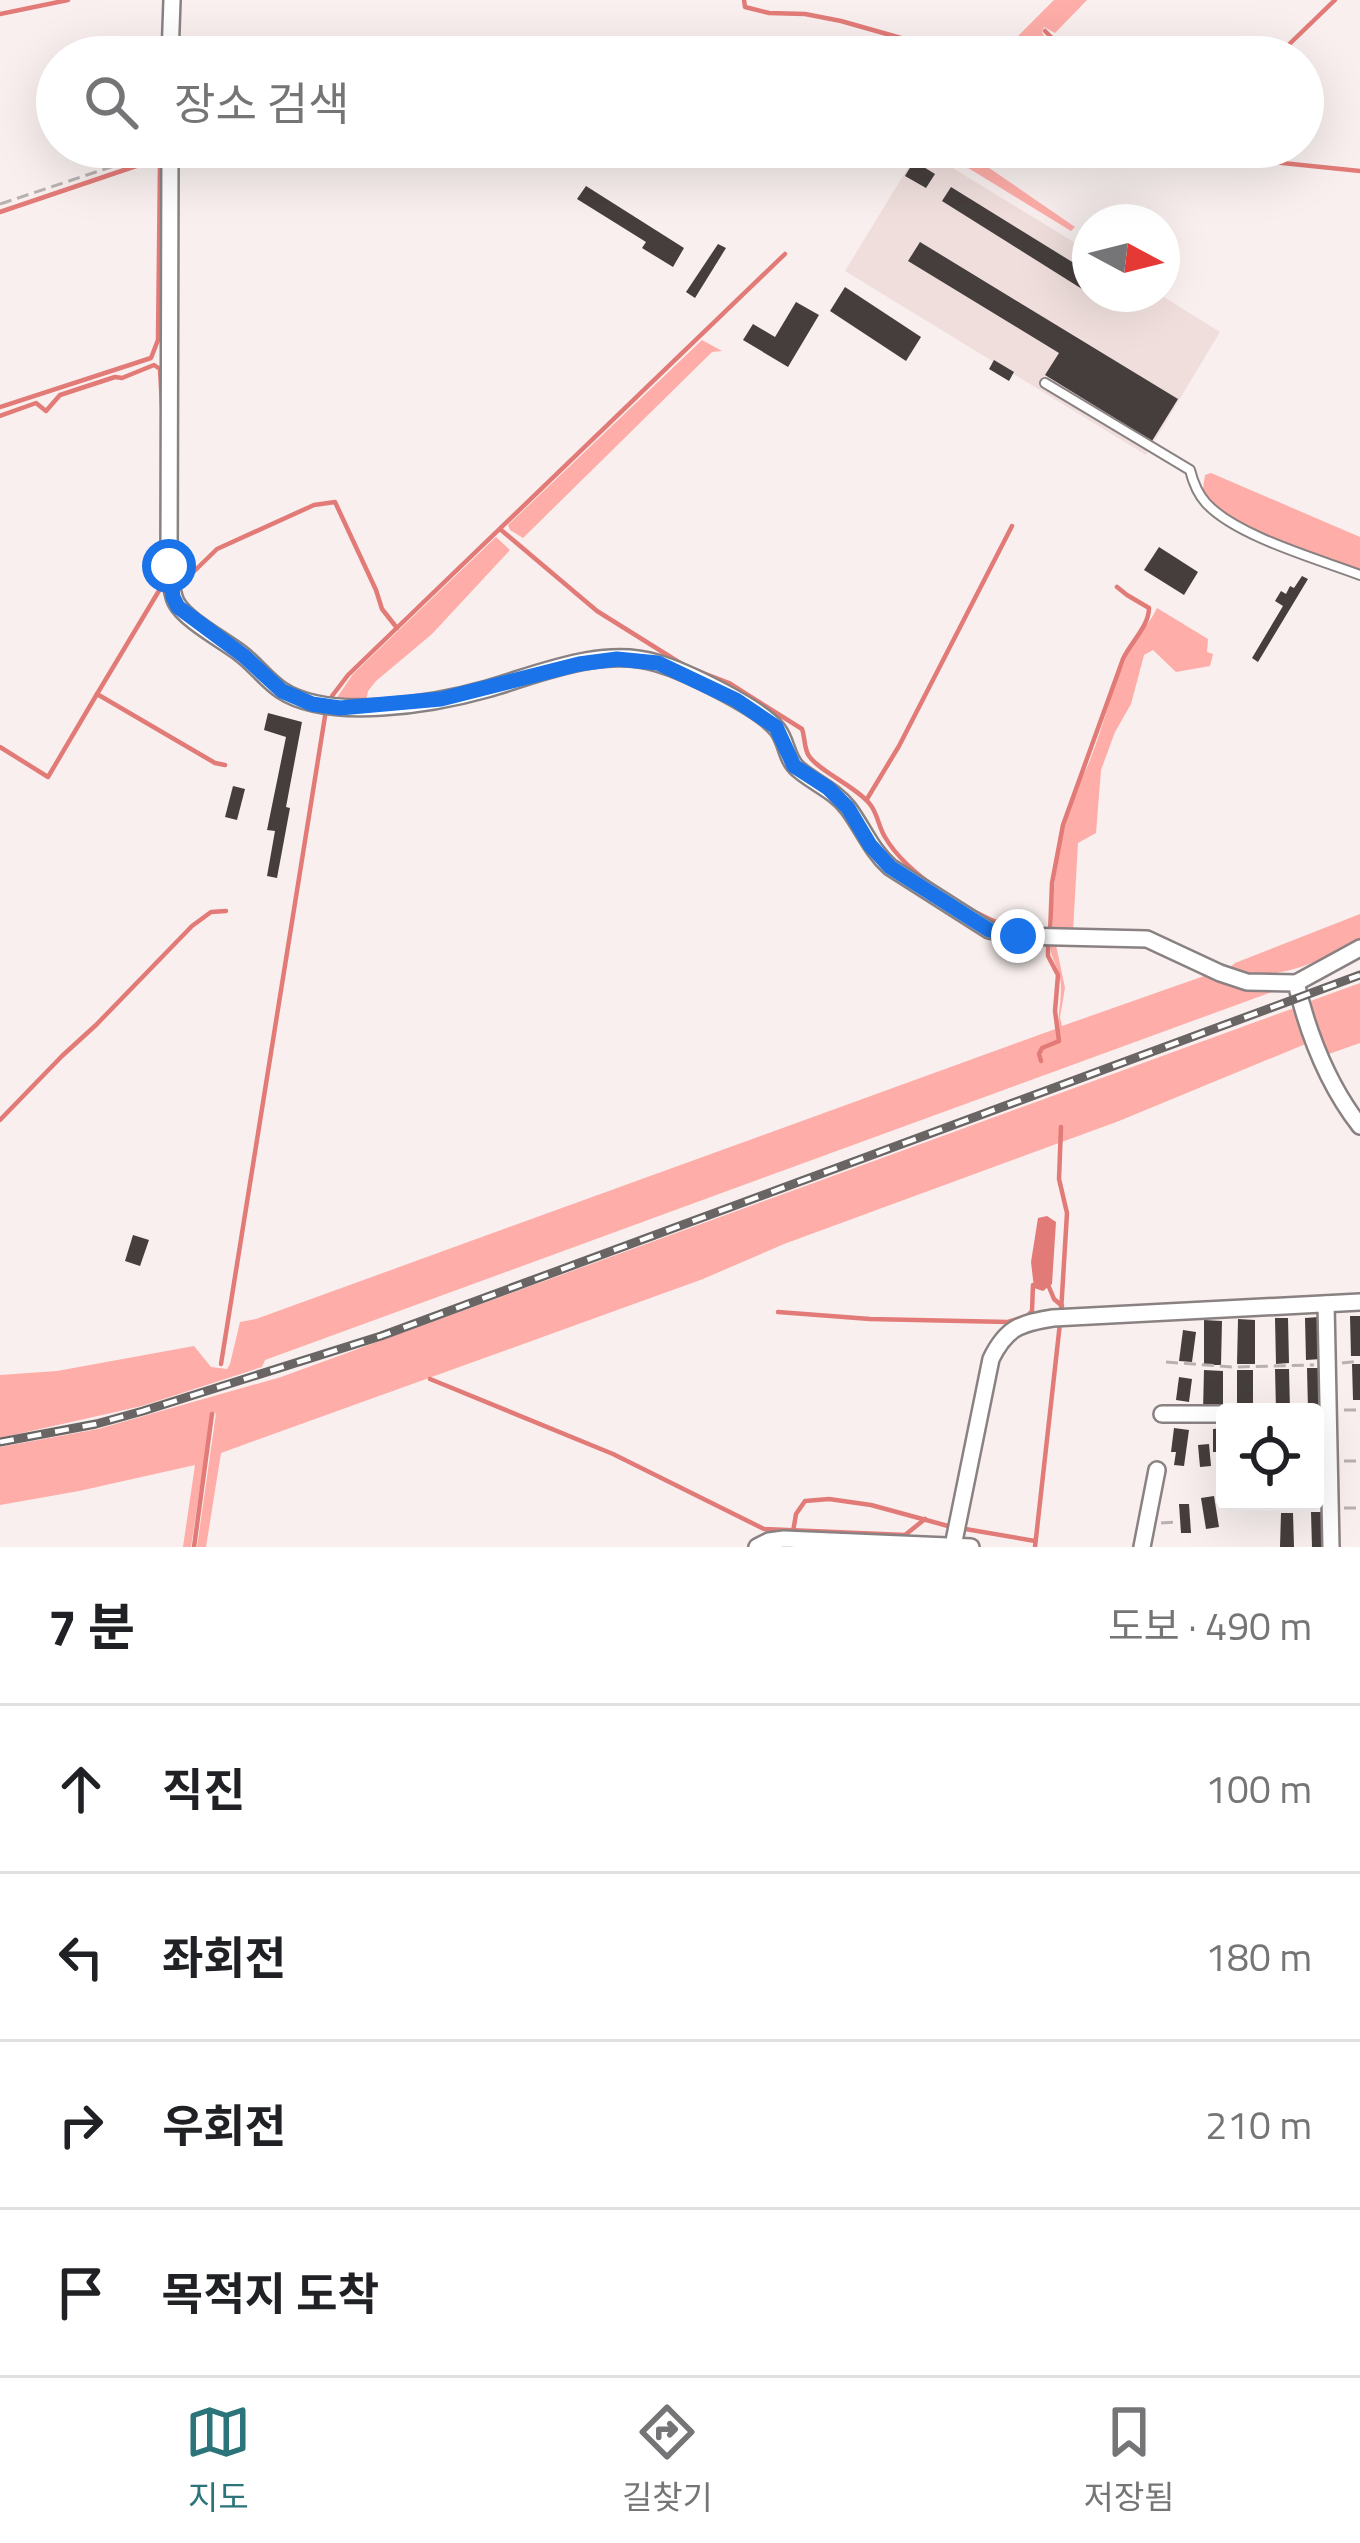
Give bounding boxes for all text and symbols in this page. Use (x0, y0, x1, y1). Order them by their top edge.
search box (36, 36, 1324, 168)
icon: search (78, 69, 144, 135)
text: 장소 검색 (174, 69, 350, 137)
north arrow (1072, 204, 1180, 312)
route start (142, 539, 196, 593)
route end (991, 909, 1045, 963)
map controls (1216, 1403, 1324, 1511)
button: locate (1216, 1403, 1324, 1511)
text: 7 분 (48, 1587, 135, 1665)
text: 도보 · 490 m (1108, 1596, 1312, 1655)
text: 직진 (162, 1755, 245, 1823)
icon: ahead (48, 1756, 114, 1822)
text: 100 m (1205, 1759, 1312, 1818)
text: 좌회전 (162, 1923, 286, 1991)
icon: left (48, 1924, 114, 1990)
text: 180 m (1205, 1927, 1312, 1986)
text: 우회전 (162, 2091, 286, 2159)
icon: right (48, 2092, 114, 2158)
text: 210 m (1205, 2095, 1312, 2154)
text: 목적지 도착 (162, 2259, 379, 2327)
icon: arrive (48, 2260, 114, 2326)
tab: 지도 (185, 2399, 251, 2522)
tab: 길찾기 (622, 2399, 713, 2522)
tab: 저장됨 (1084, 2399, 1175, 2522)

